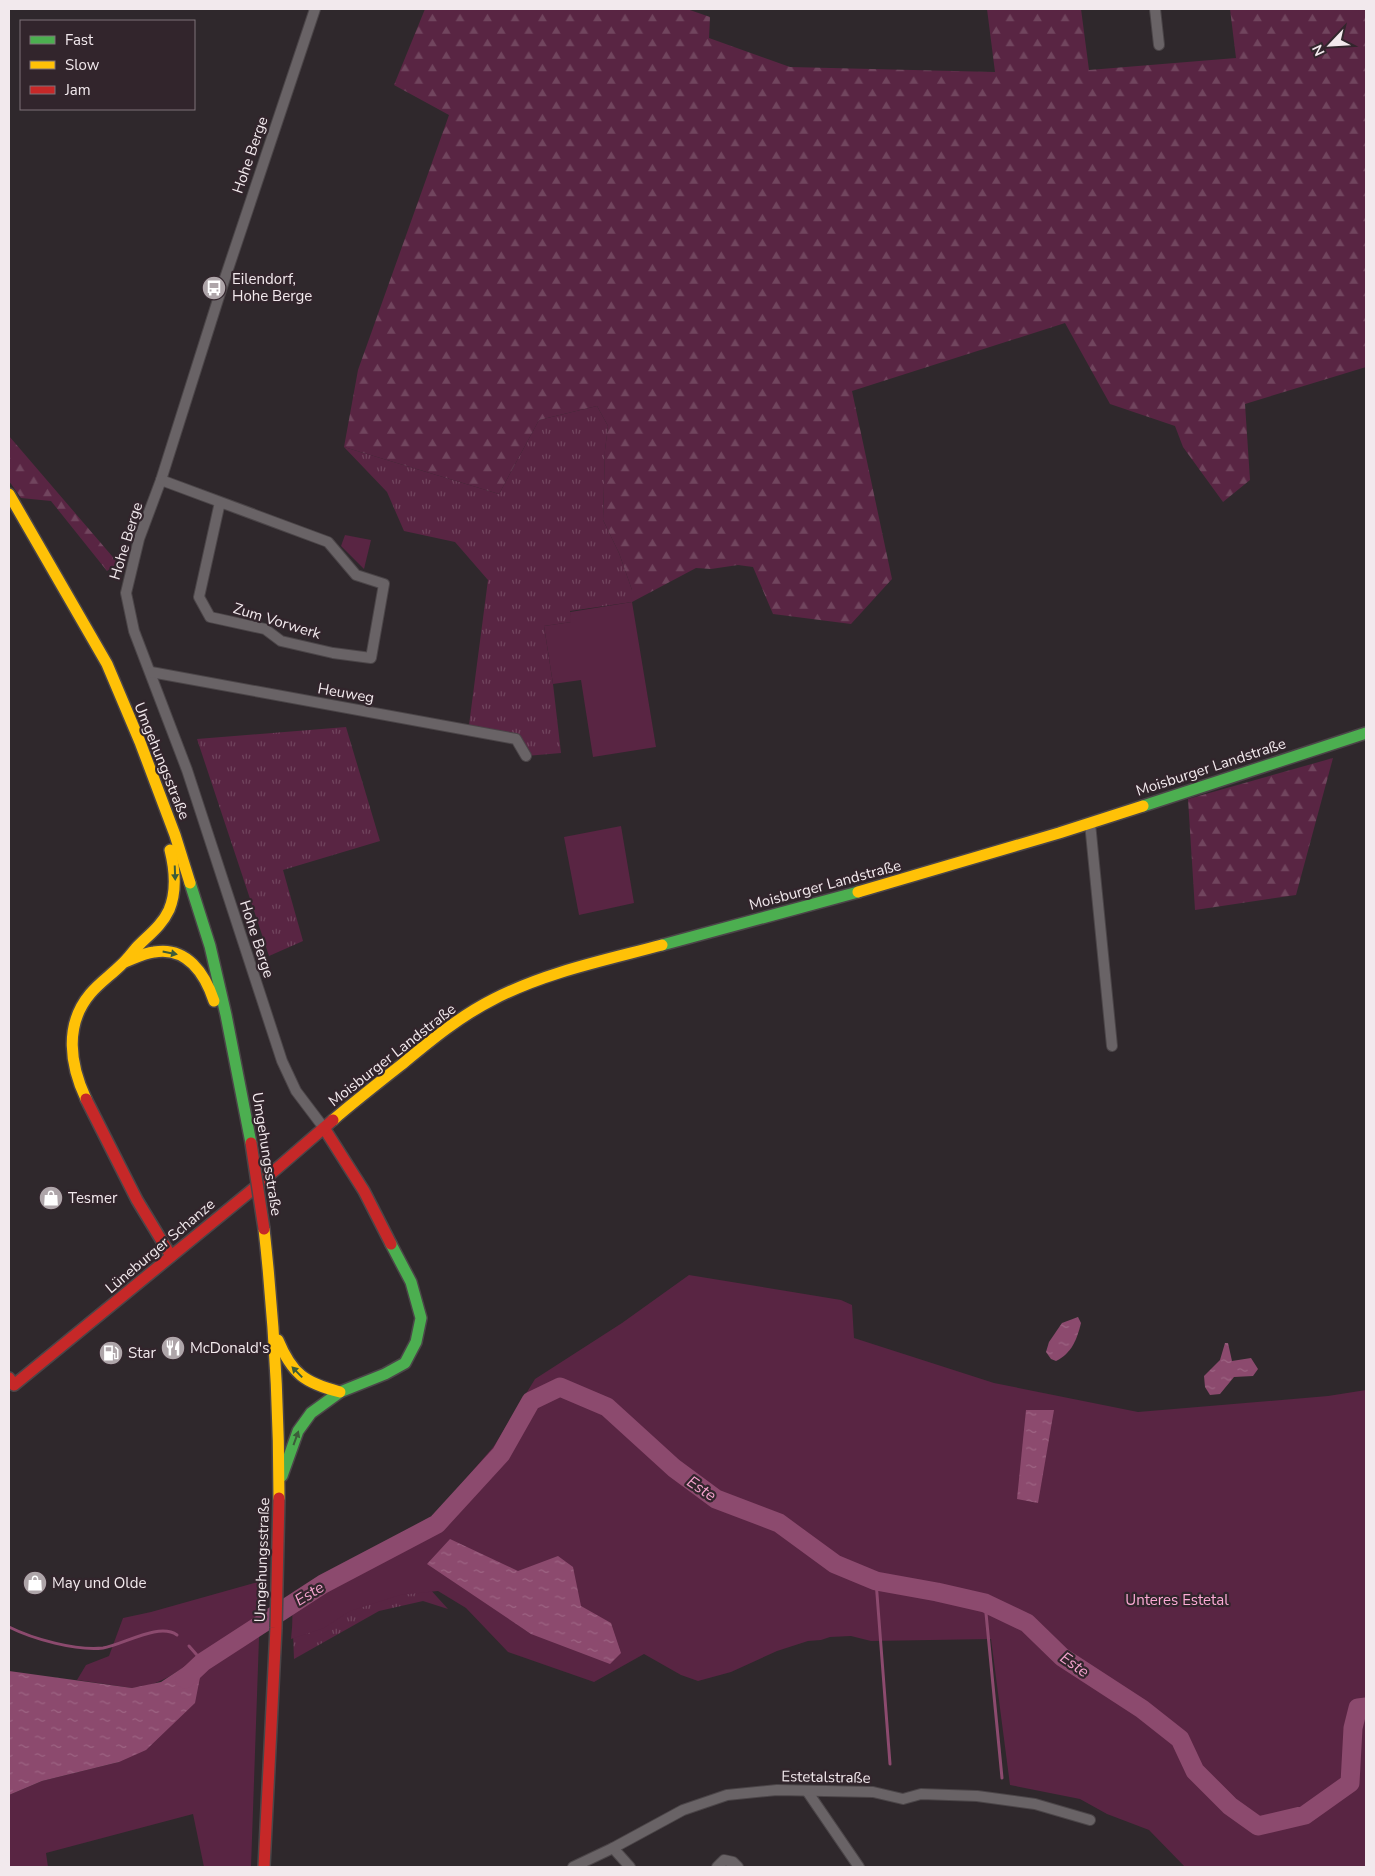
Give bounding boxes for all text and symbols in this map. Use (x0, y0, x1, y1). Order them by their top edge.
legend (20, 20, 195, 110)
north arrow (1305, 20, 1355, 70)
text: Fast (65, 30, 94, 50)
text: N (1308, 42, 1329, 59)
text: Slow (65, 55, 100, 75)
text: Jam (64, 80, 91, 100)
street label: Hohe Berge (227, 114, 273, 196)
place label: Eilendorf, Hohe Berge (232, 269, 312, 306)
bus stop icon: Eilendorf, Hohe Berge (201, 275, 227, 301)
street label: Hohe Berge (105, 500, 147, 582)
street label: Zum Vorwerk (231, 598, 324, 644)
street label: Heuweg (316, 678, 376, 708)
street label: Umgehungsstraße (129, 699, 195, 823)
street label: Moisburger Landstraße (1133, 733, 1289, 801)
street label: Moisburger Landstraße (747, 855, 903, 915)
one-way arrow (171, 865, 179, 881)
street label: Hohe Berge (235, 898, 279, 980)
one-way arrow (163, 949, 179, 957)
street label: Moisburger Landstraße (324, 999, 460, 1111)
street label: Umgehungsstraße (247, 1091, 287, 1217)
shop icon: Tesmer (38, 1185, 64, 1211)
place label: Tesmer (68, 1188, 118, 1208)
street label: Lüneburger Schanze (101, 1194, 219, 1298)
restaurant icon: McDonald's (160, 1335, 186, 1361)
place label: McDonald's (190, 1338, 269, 1358)
fuel station icon: Star (98, 1340, 124, 1366)
place label: Star (128, 1343, 156, 1363)
one-way arrow (291, 1366, 303, 1378)
one-way arrow (292, 1430, 300, 1445)
water label: Este (682, 1471, 721, 1507)
street label: Umgehungsstraße (250, 1497, 274, 1623)
shop icon: May und Olde (22, 1570, 48, 1596)
place label: May und Olde (52, 1573, 146, 1593)
water label: Este (291, 1576, 329, 1611)
park label: Unteres Estetal (1125, 1590, 1229, 1610)
water label: Este (1055, 1647, 1094, 1683)
street label: Estetalstraße (781, 1766, 871, 1788)

